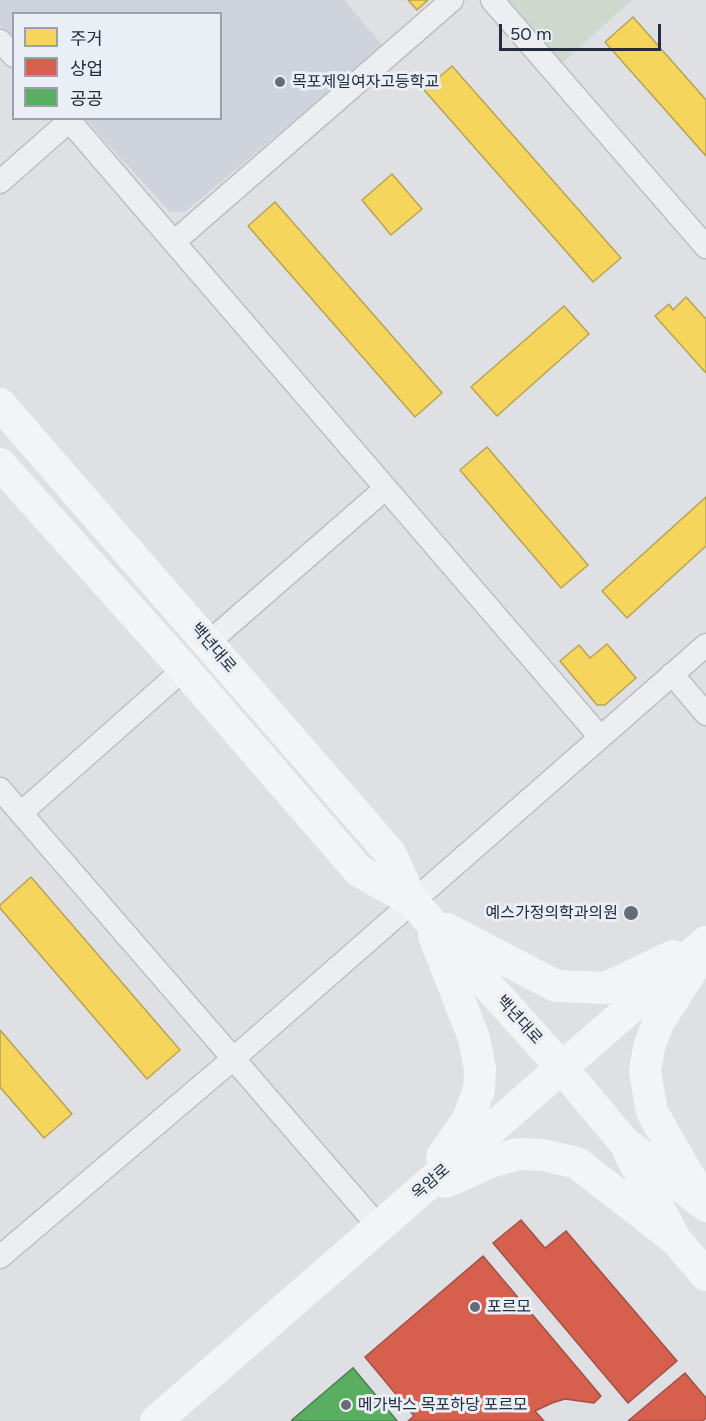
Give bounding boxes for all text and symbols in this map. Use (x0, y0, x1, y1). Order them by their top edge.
legend (12, 12, 222, 120)
scale bar (502, 12, 664, 50)
text: 50 m (510, 23, 552, 45)
text: 주거 (70, 28, 103, 50)
text: 상업 (70, 58, 103, 80)
place label: 목포제일여자고등학교 (292, 72, 439, 92)
marker: 목포제일여자고등학교 (273, 75, 287, 89)
text: 공공 (70, 88, 103, 110)
street label: 백년대로 (186, 619, 240, 677)
place label: 예스가정의학과의원 (486, 903, 618, 923)
marker: 예스가정의학과의원 (622, 904, 640, 922)
street label: 백년대로 (492, 992, 546, 1048)
street label: 옥암로 (408, 1160, 454, 1204)
place label: 포르모 (487, 1297, 531, 1317)
marker: 포르모 (468, 1300, 482, 1314)
place label: 메가박스 목포하당 포르모 (358, 1395, 528, 1415)
marker: 메가박스 목포하당 포르모 (339, 1398, 353, 1412)

